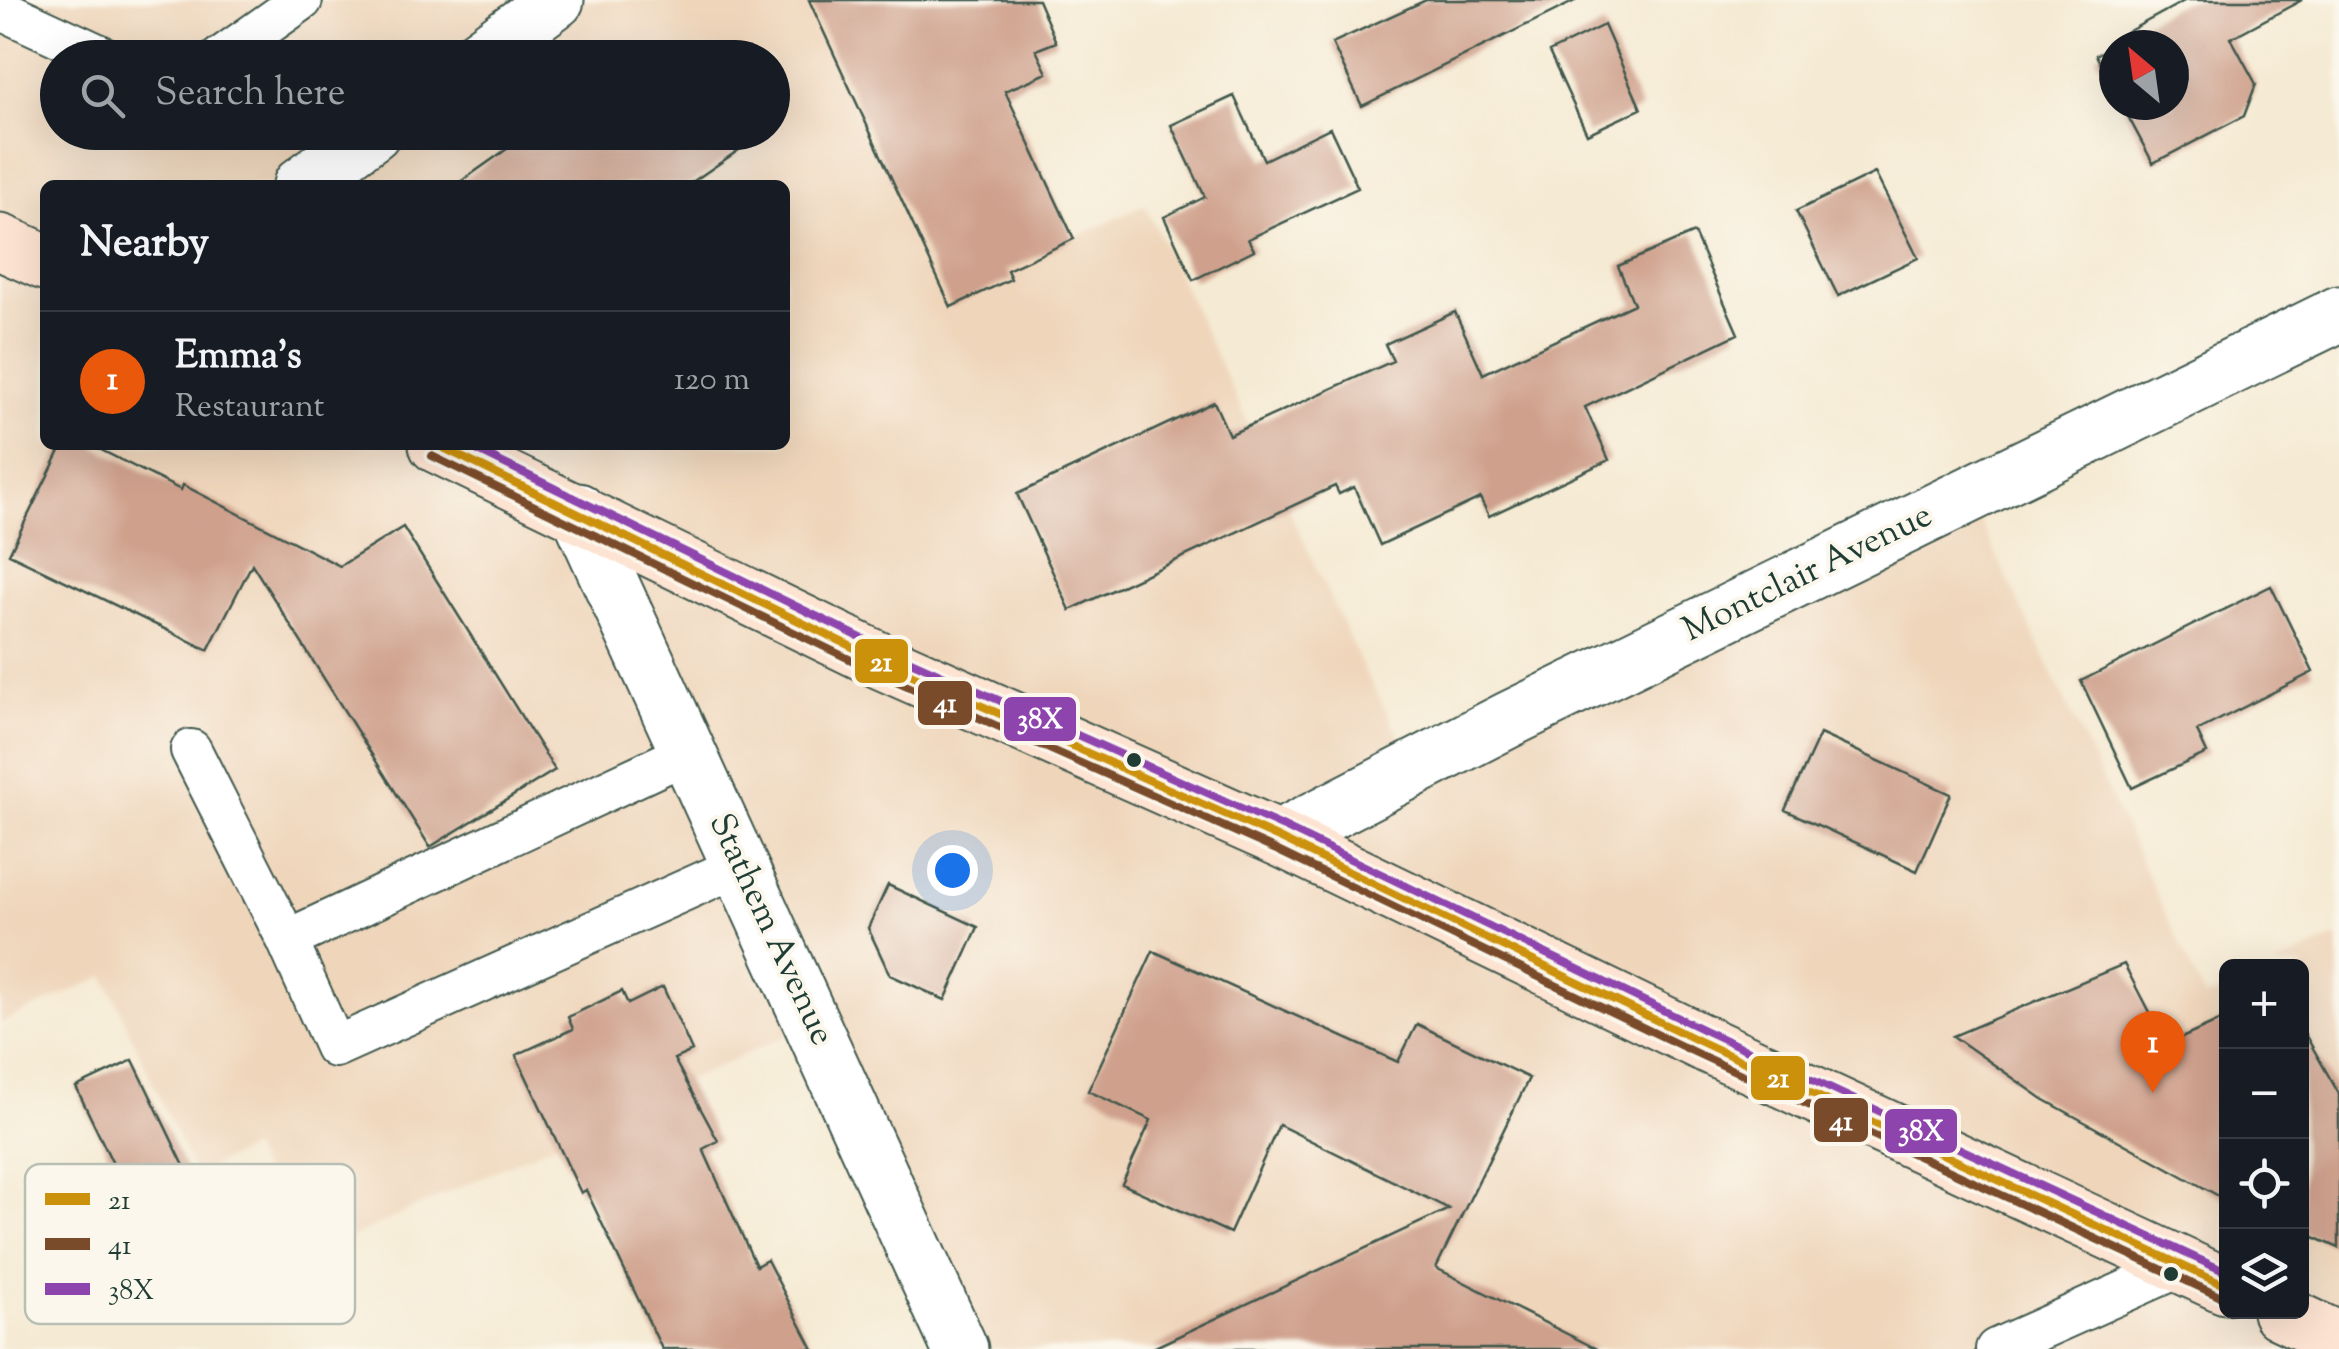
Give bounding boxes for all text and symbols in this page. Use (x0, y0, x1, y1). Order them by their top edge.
north arrow (2099, 30, 2189, 120)
search box (40, 40, 790, 150)
icon: search (75, 68, 130, 123)
text: Search here (155, 68, 346, 122)
text: Nearby (80, 215, 209, 275)
text: Emma's (175, 331, 302, 385)
text: 1 (107, 358, 118, 404)
text: 120 m (674, 358, 750, 404)
text: Restaurant (175, 385, 325, 431)
street label: Montclair Avenue (1675, 491, 1941, 657)
line badge: 21 (853, 637, 910, 685)
text: 21 (870, 644, 893, 684)
line badge: 41 (916, 679, 974, 727)
text: 41 (932, 685, 957, 725)
line badge: 38X (1002, 695, 1078, 743)
text: 38X (1017, 701, 1063, 741)
unlabelled marker (1124, 750, 1144, 770)
street label: Stathem Avenue (694, 806, 846, 1054)
your location (927, 845, 978, 896)
map controls (2219, 959, 2309, 1319)
button: + (2219, 959, 2309, 1049)
pin: 1 (2120, 1010, 2186, 1093)
button: − (2219, 1049, 2309, 1139)
line badge: 21 (1749, 1054, 1807, 1102)
text: 21 (1767, 1060, 1790, 1100)
line badge: 41 (1812, 1096, 1870, 1144)
text: 41 (1828, 1103, 1853, 1143)
line badge: 38X (1883, 1107, 1959, 1155)
text: 38X (1898, 1113, 1944, 1153)
button: locate (2219, 1139, 2309, 1229)
legend (25, 1164, 355, 1324)
text: 21 (108, 1182, 131, 1222)
text: 41 (108, 1227, 132, 1267)
button: layers (2219, 1229, 2309, 1319)
unlabelled marker (2161, 1264, 2181, 1284)
text: 38X (108, 1272, 154, 1312)

